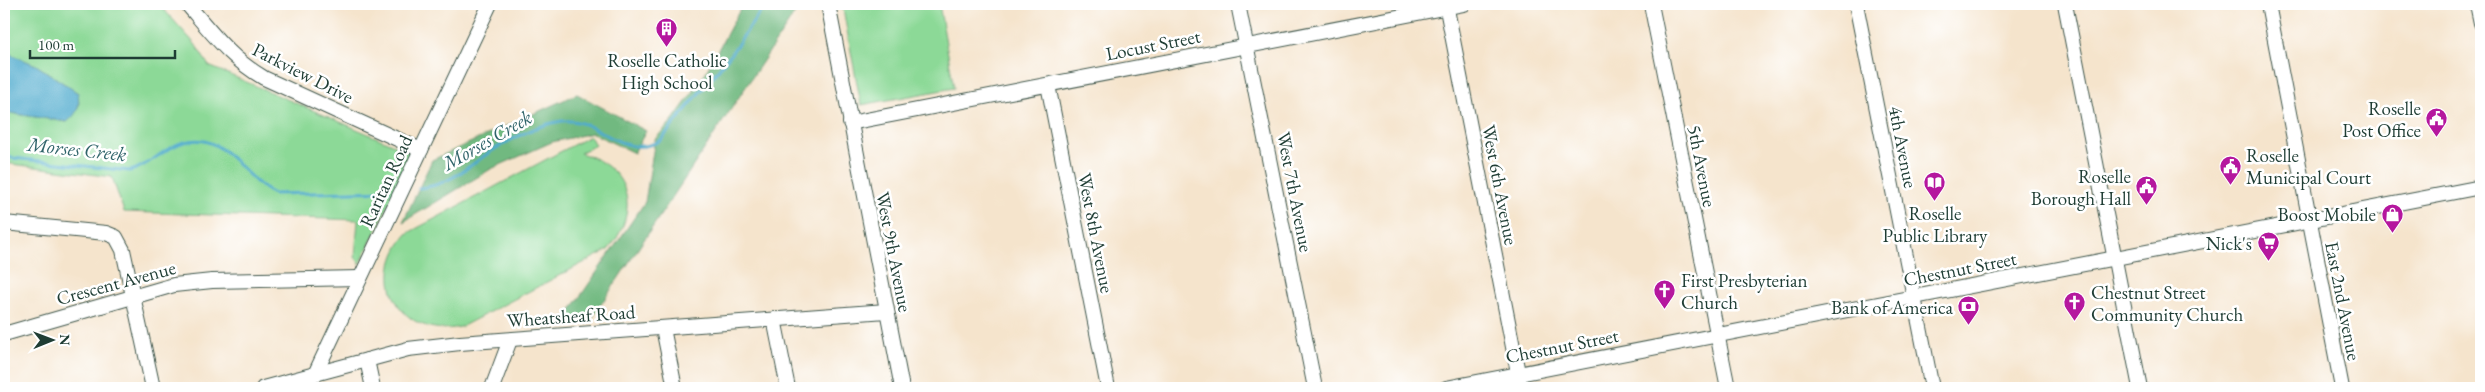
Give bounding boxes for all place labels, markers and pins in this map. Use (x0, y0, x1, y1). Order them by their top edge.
building icon: Roselle Catholic High School (655, 17, 679, 48)
place label: Roselle Catholic High School (607, 48, 727, 95)
place label: Roselle Post Office (2342, 96, 2421, 143)
public building icon: Roselle Post Office (2425, 107, 2449, 138)
place label: Roselle Municipal Court (2246, 143, 2371, 190)
public building icon: Roselle Municipal Court (2218, 154, 2242, 185)
place label: Roselle Borough Hall (2031, 164, 2131, 211)
library icon: Roselle Public Library (1923, 170, 1947, 201)
public building icon: Roselle Borough Hall (2135, 175, 2159, 206)
place label: Roselle Public Library (1883, 201, 1988, 248)
place label: Boost Mobile (2278, 202, 2376, 227)
shop icon: Boost Mobile (2380, 202, 2404, 233)
place label: Nick's (2206, 231, 2252, 256)
supermarket icon: Nick's (2256, 231, 2280, 262)
place label: First Presbyterian Church (1681, 268, 1808, 315)
church icon: First Presbyterian Church (1653, 279, 1677, 310)
place label: Chestnut Street Community Church (2091, 280, 2244, 327)
church icon: Chestnut Street Community Church (2063, 291, 2087, 322)
place label: Bank of America (1831, 295, 1953, 320)
bank icon: Bank of America (1957, 295, 1981, 326)

